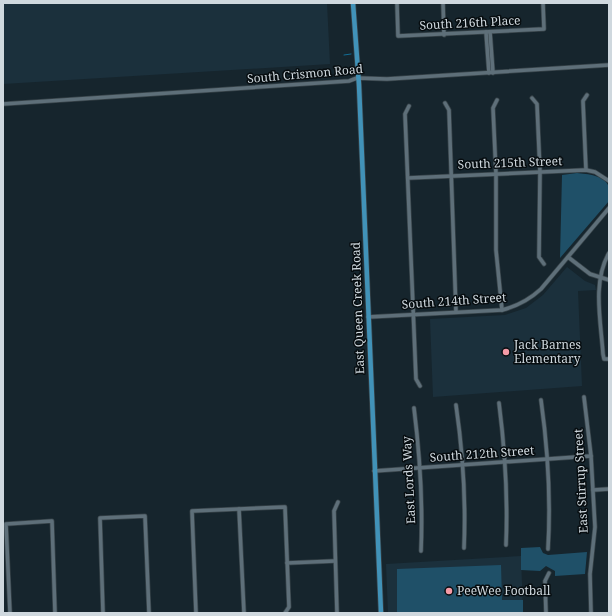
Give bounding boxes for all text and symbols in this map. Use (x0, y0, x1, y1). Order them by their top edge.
street label: South 216th Place (419, 11, 521, 34)
street label: South Crismon Road (246, 60, 364, 87)
street label: South 215th Street (457, 152, 563, 173)
street label: East Queen Creek Road (347, 241, 368, 374)
street label: South 214th Street (401, 288, 507, 313)
place label: Jack Barnes Elementary (513, 336, 581, 367)
marker: Jack Barnes Elementary (501, 347, 511, 357)
street label: East Stirrup Street (569, 428, 592, 534)
street label: East Lords Way (398, 435, 419, 524)
street label: South 212th Street (429, 441, 535, 466)
place label: PeeWee Football (457, 582, 551, 599)
marker: PeeWee Football (444, 586, 454, 596)

